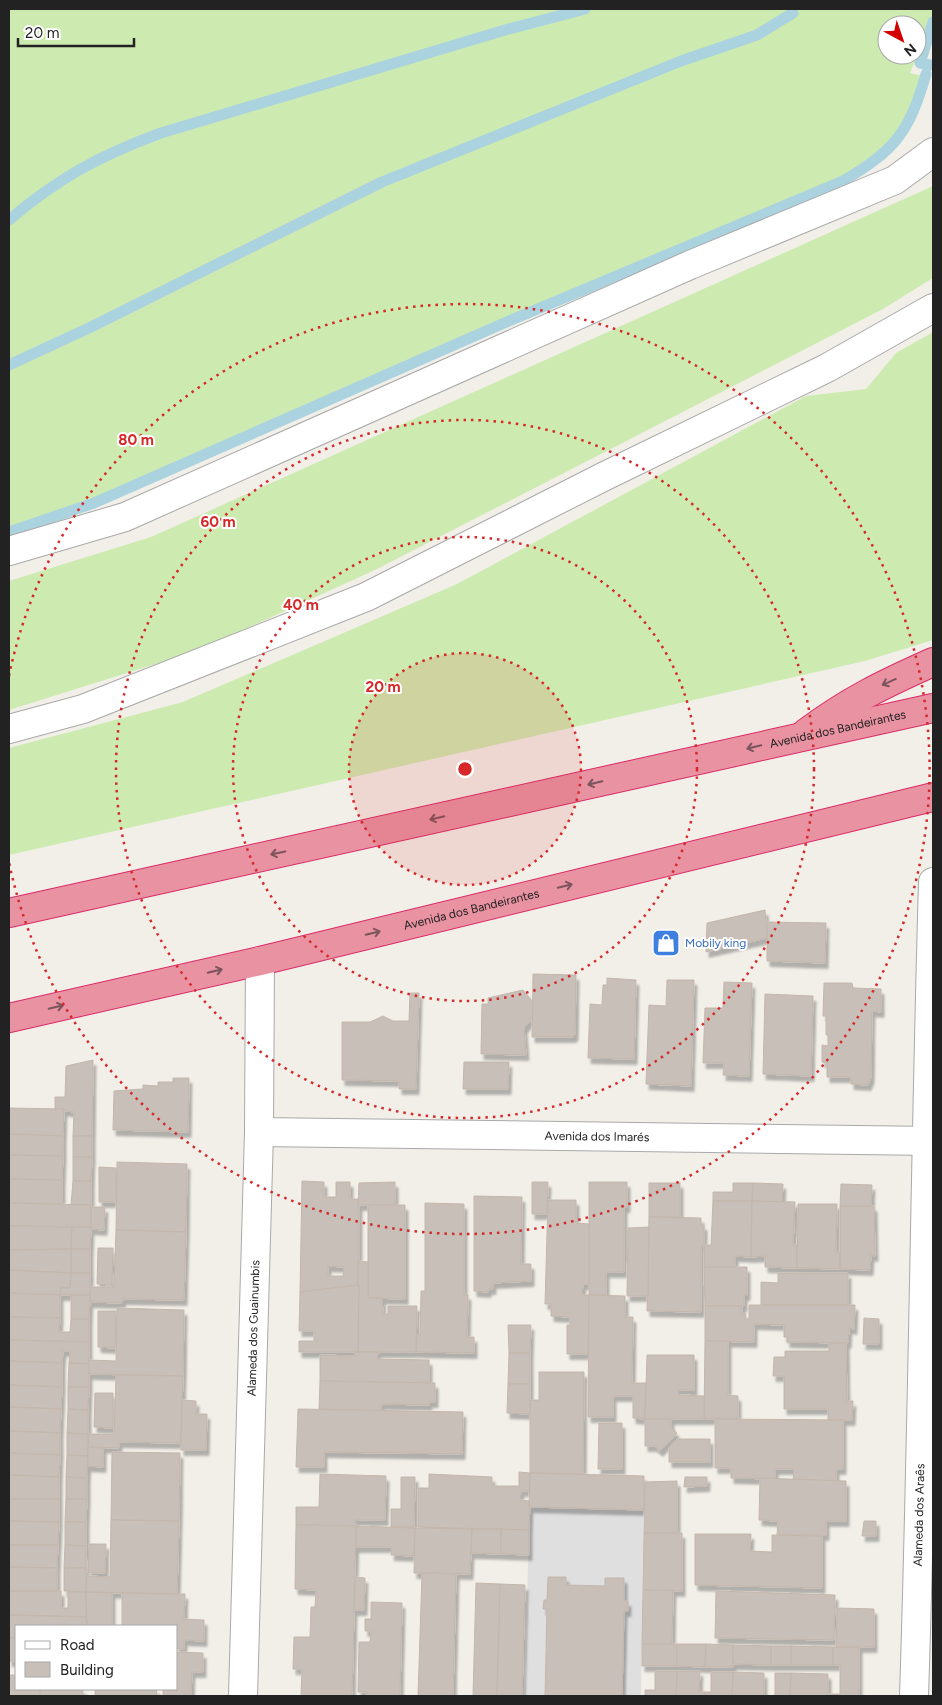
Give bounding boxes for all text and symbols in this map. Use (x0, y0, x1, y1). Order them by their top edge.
scale bar (18, 15, 134, 47)
north arrow (877, 15, 927, 65)
text: 20 m (25, 24, 59, 42)
text: N (900, 40, 920, 60)
text: 80 m (118, 431, 154, 449)
text: 60 m (200, 513, 236, 531)
text: 40 m (283, 596, 319, 614)
one-way arrow (882, 677, 897, 687)
text: 20 m (365, 678, 401, 696)
street label: Avenida dos Bandeirantes (768, 707, 908, 751)
one-way arrow (746, 743, 762, 752)
centre of rings (456, 760, 474, 778)
one-way arrow (588, 778, 604, 788)
one-way arrow (429, 814, 445, 823)
one-way arrow (270, 849, 286, 858)
one-way arrow (556, 881, 572, 891)
street label: Avenida dos Bandeirantes (402, 886, 541, 933)
one-way arrow (364, 928, 380, 937)
shop icon: Mobily king (651, 928, 681, 958)
place label: Mobily king (685, 936, 746, 950)
one-way arrow (206, 966, 222, 975)
one-way arrow (48, 1002, 64, 1012)
street label: Avenida dos Imarés (545, 1129, 650, 1144)
street label: Alameda dos Guainumbis (245, 1259, 262, 1396)
street label: Alameda dos Araês (911, 1463, 927, 1567)
legend (15, 1625, 178, 1690)
text: Road (60, 1636, 95, 1654)
text: Building (60, 1661, 114, 1679)

